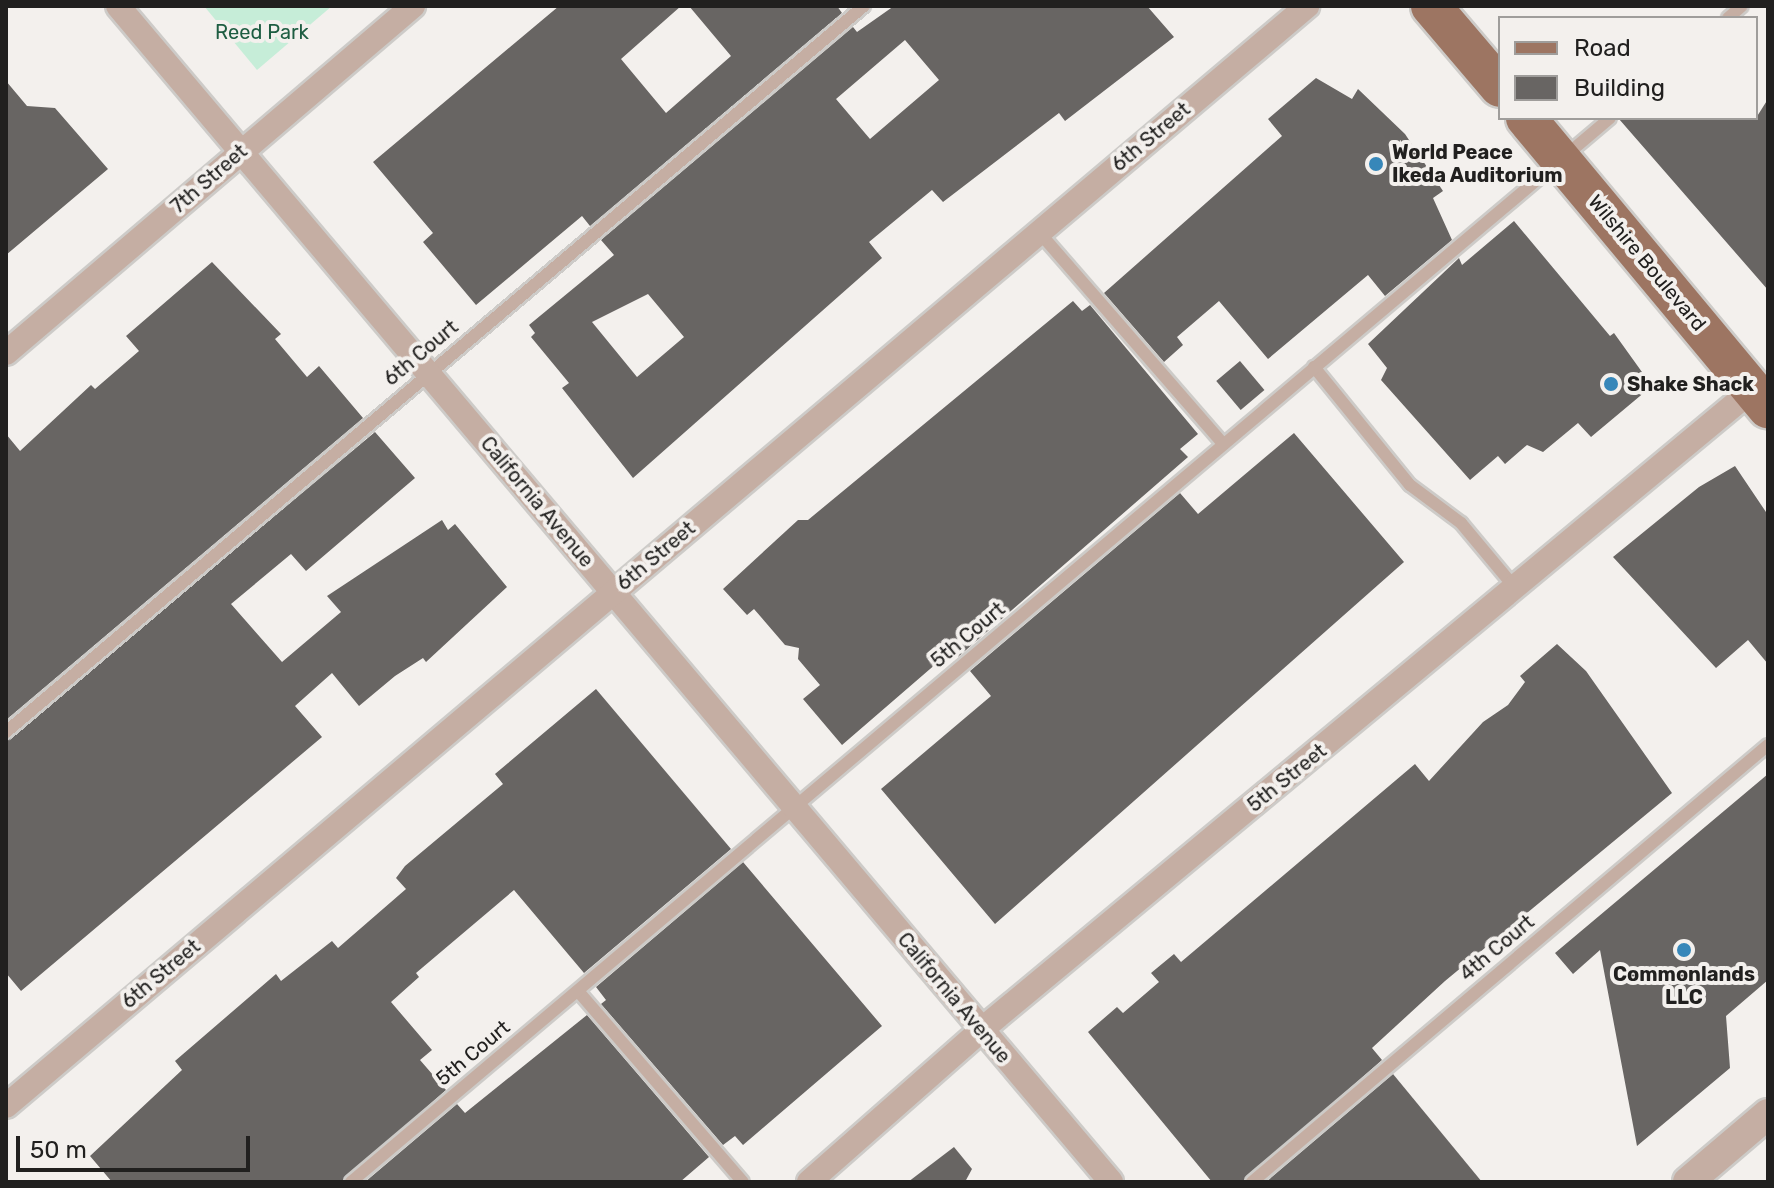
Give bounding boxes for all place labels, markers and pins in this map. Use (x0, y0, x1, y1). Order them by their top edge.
place label: World Peace Ikeda Auditorium (1392, 140, 1563, 187)
marker: World Peace Ikeda Auditorium (1367, 155, 1385, 173)
place label: Shake Shack (1627, 372, 1754, 396)
marker: Shake Shack (1602, 375, 1620, 393)
marker: Commonlands LLC (1675, 941, 1693, 959)
place label: Commonlands LLC (1613, 962, 1755, 1009)

